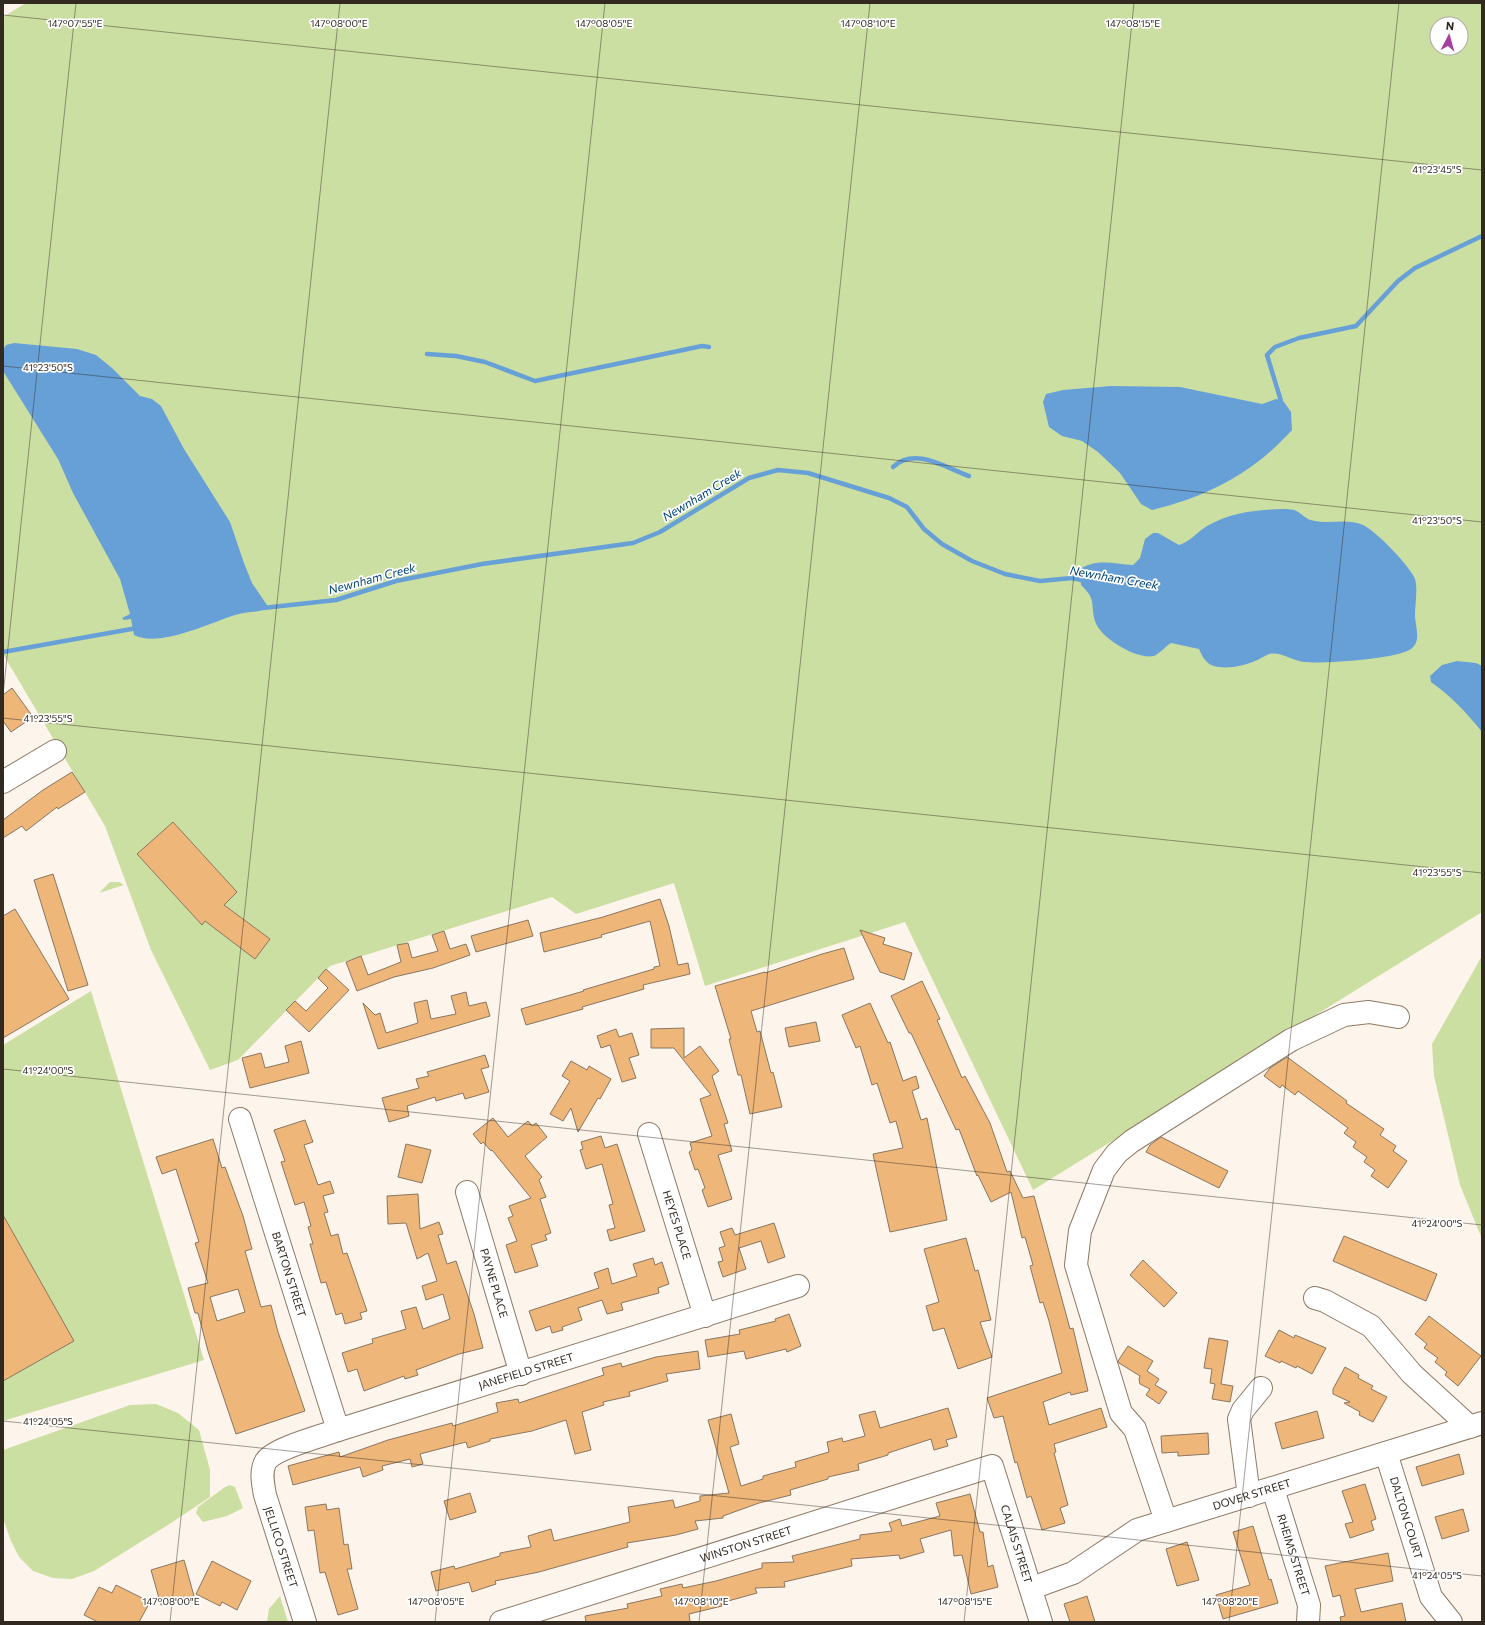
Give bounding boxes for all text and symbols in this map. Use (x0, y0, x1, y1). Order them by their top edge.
north arrow (1429, 16, 1469, 56)
text: 147°07'55"E (47, 17, 103, 29)
text: 147°08'00"E (310, 17, 368, 29)
text: 147°08'05"E (576, 17, 632, 29)
text: 147°08'10"E (840, 17, 896, 29)
text: 147°08'15"E (1106, 17, 1160, 29)
text: N (1445, 19, 1455, 32)
text: 41°23'45"S (1412, 163, 1462, 175)
text: 41°23'50"S (23, 361, 73, 373)
water label: Newnham Creek (659, 465, 744, 523)
text: 41°23'50"S (1412, 514, 1462, 526)
water label: Newnham Creek (327, 560, 417, 596)
water label: Newnham Creek (1069, 562, 1160, 592)
text: 41°23'55"S (23, 712, 73, 724)
text: 41°23'55"S (1412, 866, 1462, 878)
text: 41°24'00"S (23, 1064, 74, 1076)
street label: HEYES PLACE (661, 1189, 694, 1261)
text: 41°24'00"S (1412, 1217, 1463, 1229)
street label: BARTON STREET (270, 1230, 309, 1319)
street label: PAYNE PLACE (478, 1247, 511, 1319)
street label: JANEFIELD STREET (477, 1350, 575, 1393)
text: 41°24'05"S (23, 1415, 73, 1427)
street label: DALTON COURT (1388, 1475, 1426, 1561)
street label: DOVER STREET (1211, 1476, 1292, 1512)
street label: CALAIS STREET (999, 1503, 1035, 1585)
street label: JELLICO STREET (261, 1504, 301, 1590)
street label: RHEIMS STREET (1275, 1512, 1313, 1597)
street label: WINSTON STREET (698, 1523, 793, 1564)
text: 41°24'05"S (1412, 1569, 1462, 1581)
text: 147°08'00"E (142, 1595, 200, 1607)
text: 147°08'05"E (408, 1595, 464, 1607)
text: 147°08'10"E (673, 1595, 729, 1607)
text: 147°08'15"E (938, 1595, 992, 1607)
text: 147°08'20"E (1202, 1595, 1258, 1607)

